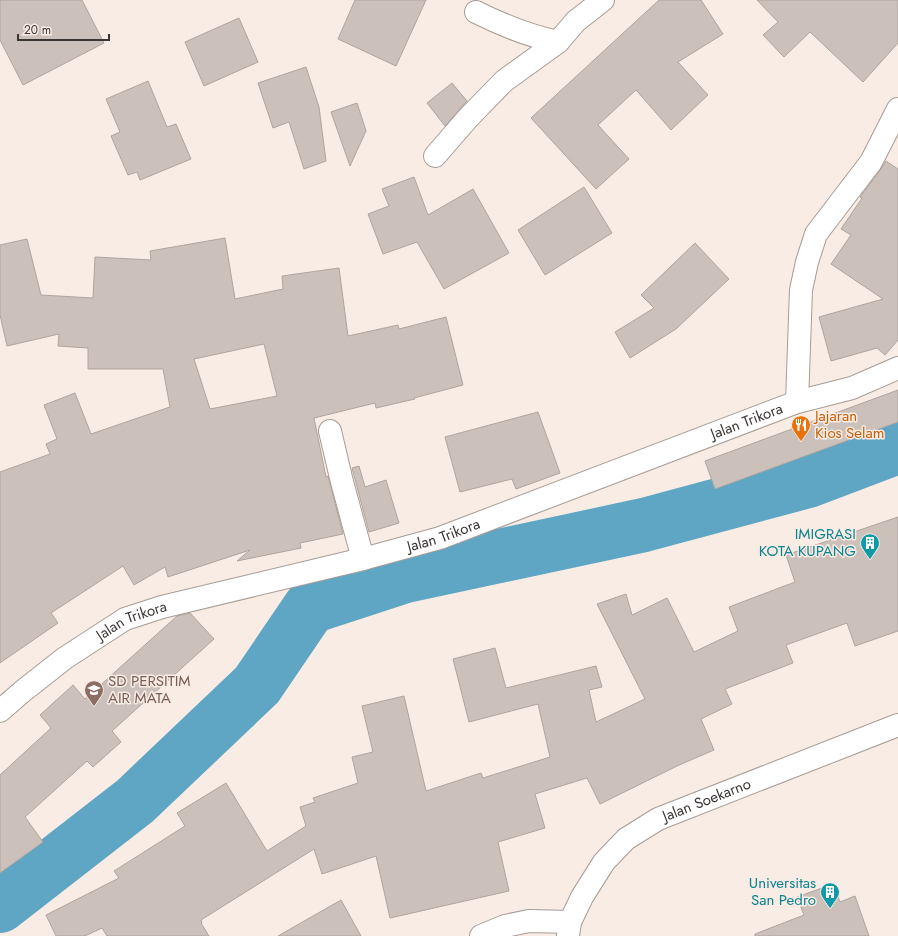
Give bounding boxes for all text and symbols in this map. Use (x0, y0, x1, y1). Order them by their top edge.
scale bar (18, 16, 109, 42)
text: 20 m (24, 21, 51, 39)
street label: Jalan Trikora (706, 397, 786, 446)
place label: Jajaran Kios Selam (813, 405, 884, 444)
restaurant icon: Jajaran Kios Selam (790, 414, 812, 442)
street label: Jalan Trikora (403, 513, 483, 558)
place label: IMIGRASI KOTA KUPANG (759, 523, 856, 562)
building icon: IMIGRASI KOTA KUPANG (859, 532, 881, 560)
street label: Jalan Trikora (90, 595, 169, 647)
place label: SD PERSITIM AIR MATA (108, 670, 191, 709)
school or university icon: SD PERSITIM AIR MATA (83, 679, 105, 707)
street label: Jalan Soekarno (657, 773, 754, 828)
place label: Universitas San Pedro (749, 872, 816, 911)
building icon: Universitas San Pedro (819, 881, 841, 909)

